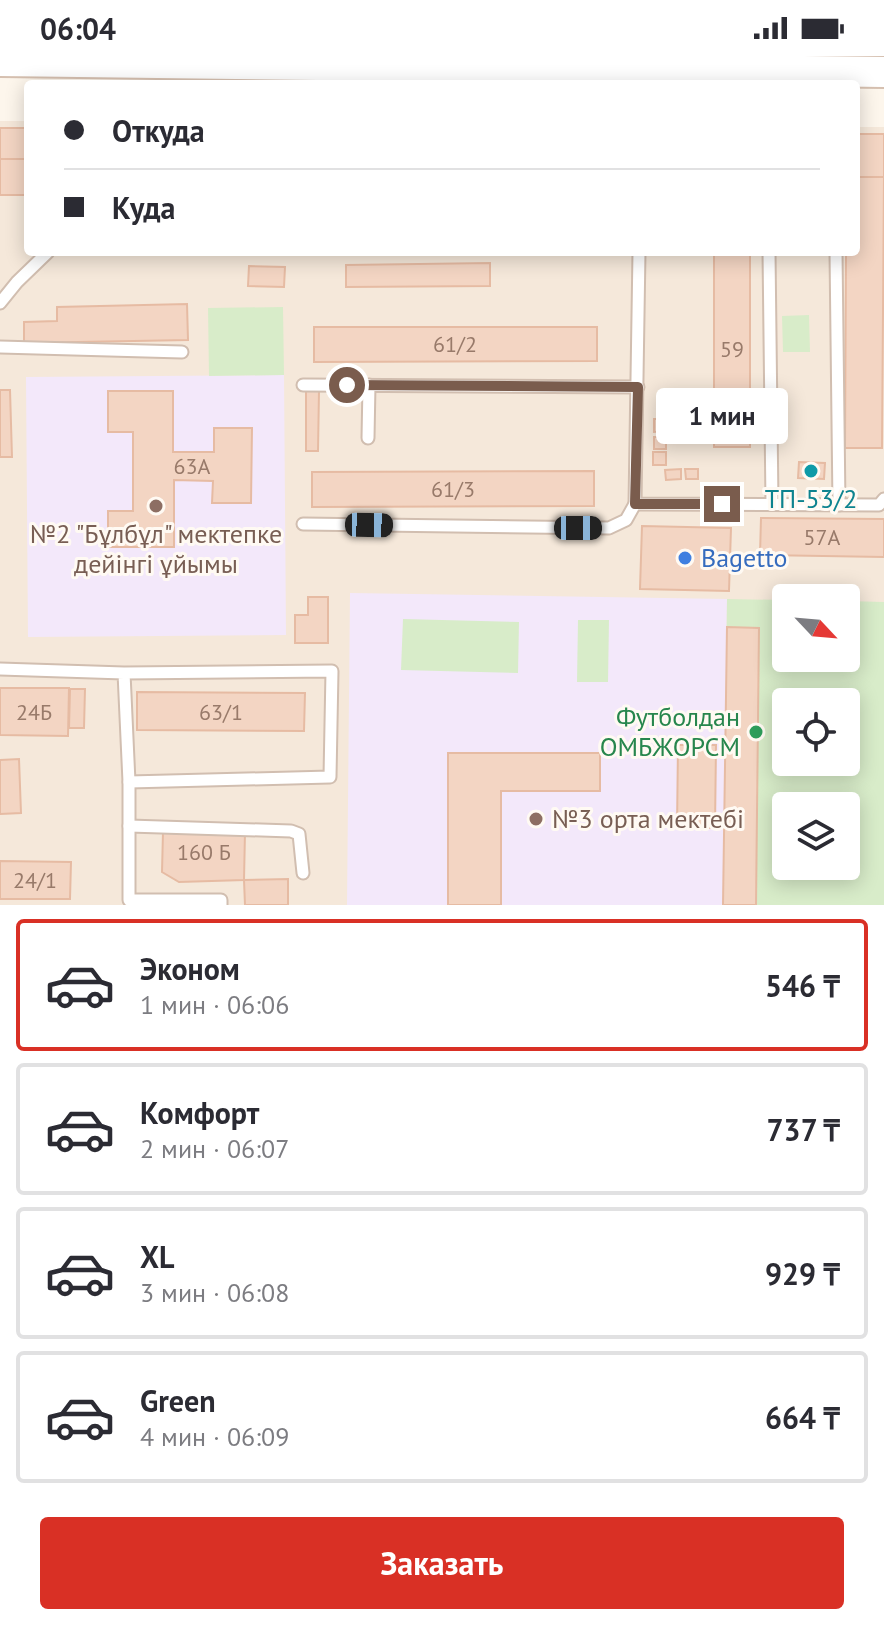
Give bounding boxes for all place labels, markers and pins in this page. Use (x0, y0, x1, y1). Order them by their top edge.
marker: ТП-53/2 (802, 462, 820, 480)
place label: ТП-53/2 (765, 482, 857, 515)
marker: №2 "Бұлбұл" мектепке дейінгі ұйымы (147, 497, 165, 515)
place label: №2 "Бұлбұл" мектепке дейінгі ұйымы (30, 517, 282, 580)
place label: Bagetto (701, 541, 788, 574)
marker: Bagetto (676, 549, 694, 567)
place label: Футболдан ОМБЖОРСМ (600, 700, 740, 763)
marker: Футболдан ОМБЖОРСМ (747, 723, 765, 741)
place label: №3 орта мектебі (552, 802, 744, 835)
marker: №3 орта мектебі (527, 810, 545, 828)

